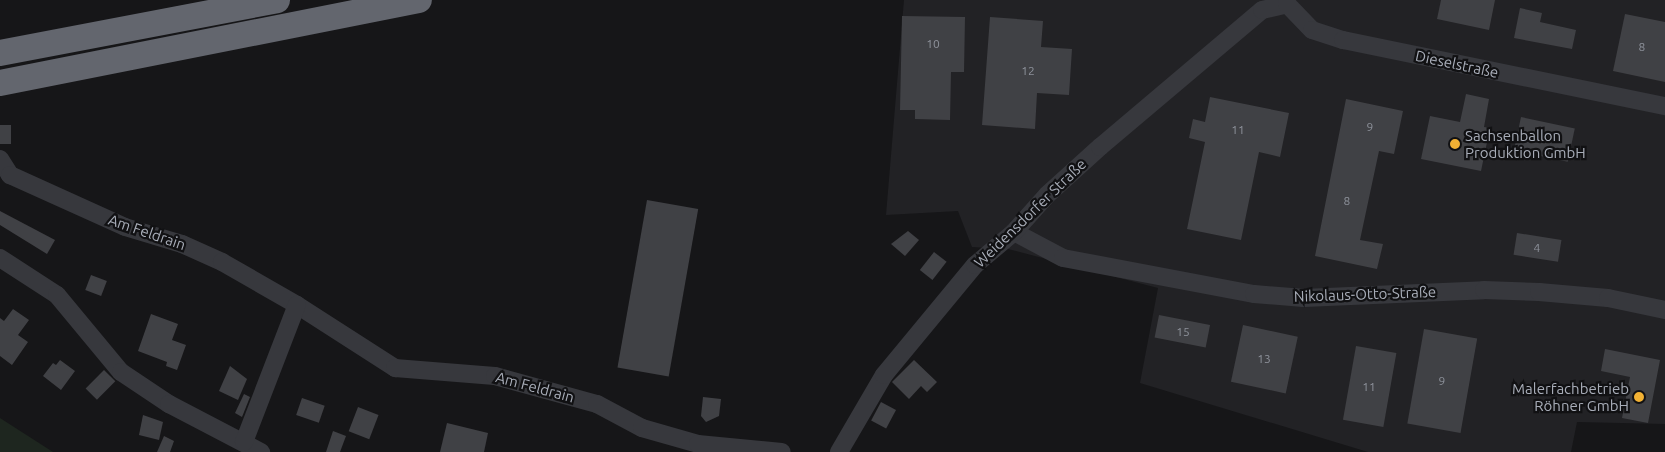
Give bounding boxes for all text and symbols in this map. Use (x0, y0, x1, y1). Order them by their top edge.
house number: 10 (926, 37, 940, 51)
house number: 8 (1639, 40, 1645, 54)
street label: Dieselstraße (1414, 46, 1500, 82)
house number: 12 (1021, 64, 1035, 78)
house number: 9 (1367, 120, 1373, 134)
house number: 11 (1231, 123, 1245, 137)
place label: Sachsenballon Produktion GmbH (1465, 126, 1586, 161)
marker: Sachsenballon Produktion GmbH (1449, 138, 1461, 150)
street label: Weidensdorfer Straße (970, 155, 1090, 271)
house number: 8 (1344, 194, 1350, 208)
street label: Am Feldrain (106, 210, 188, 254)
house number: 4 (1534, 241, 1540, 255)
street label: Nikolaus-Otto-Straße (1293, 283, 1437, 305)
house number: 15 (1176, 325, 1190, 339)
house number: 13 (1257, 352, 1271, 366)
street label: Am Feldrain (494, 368, 576, 406)
house number: 9 (1439, 374, 1445, 388)
place label: Malerfachbetrieb Röhner GmbH (1512, 379, 1629, 414)
house number: 11 (1362, 380, 1376, 394)
marker: Malerfachbetrieb Röhner GmbH (1633, 391, 1645, 403)

